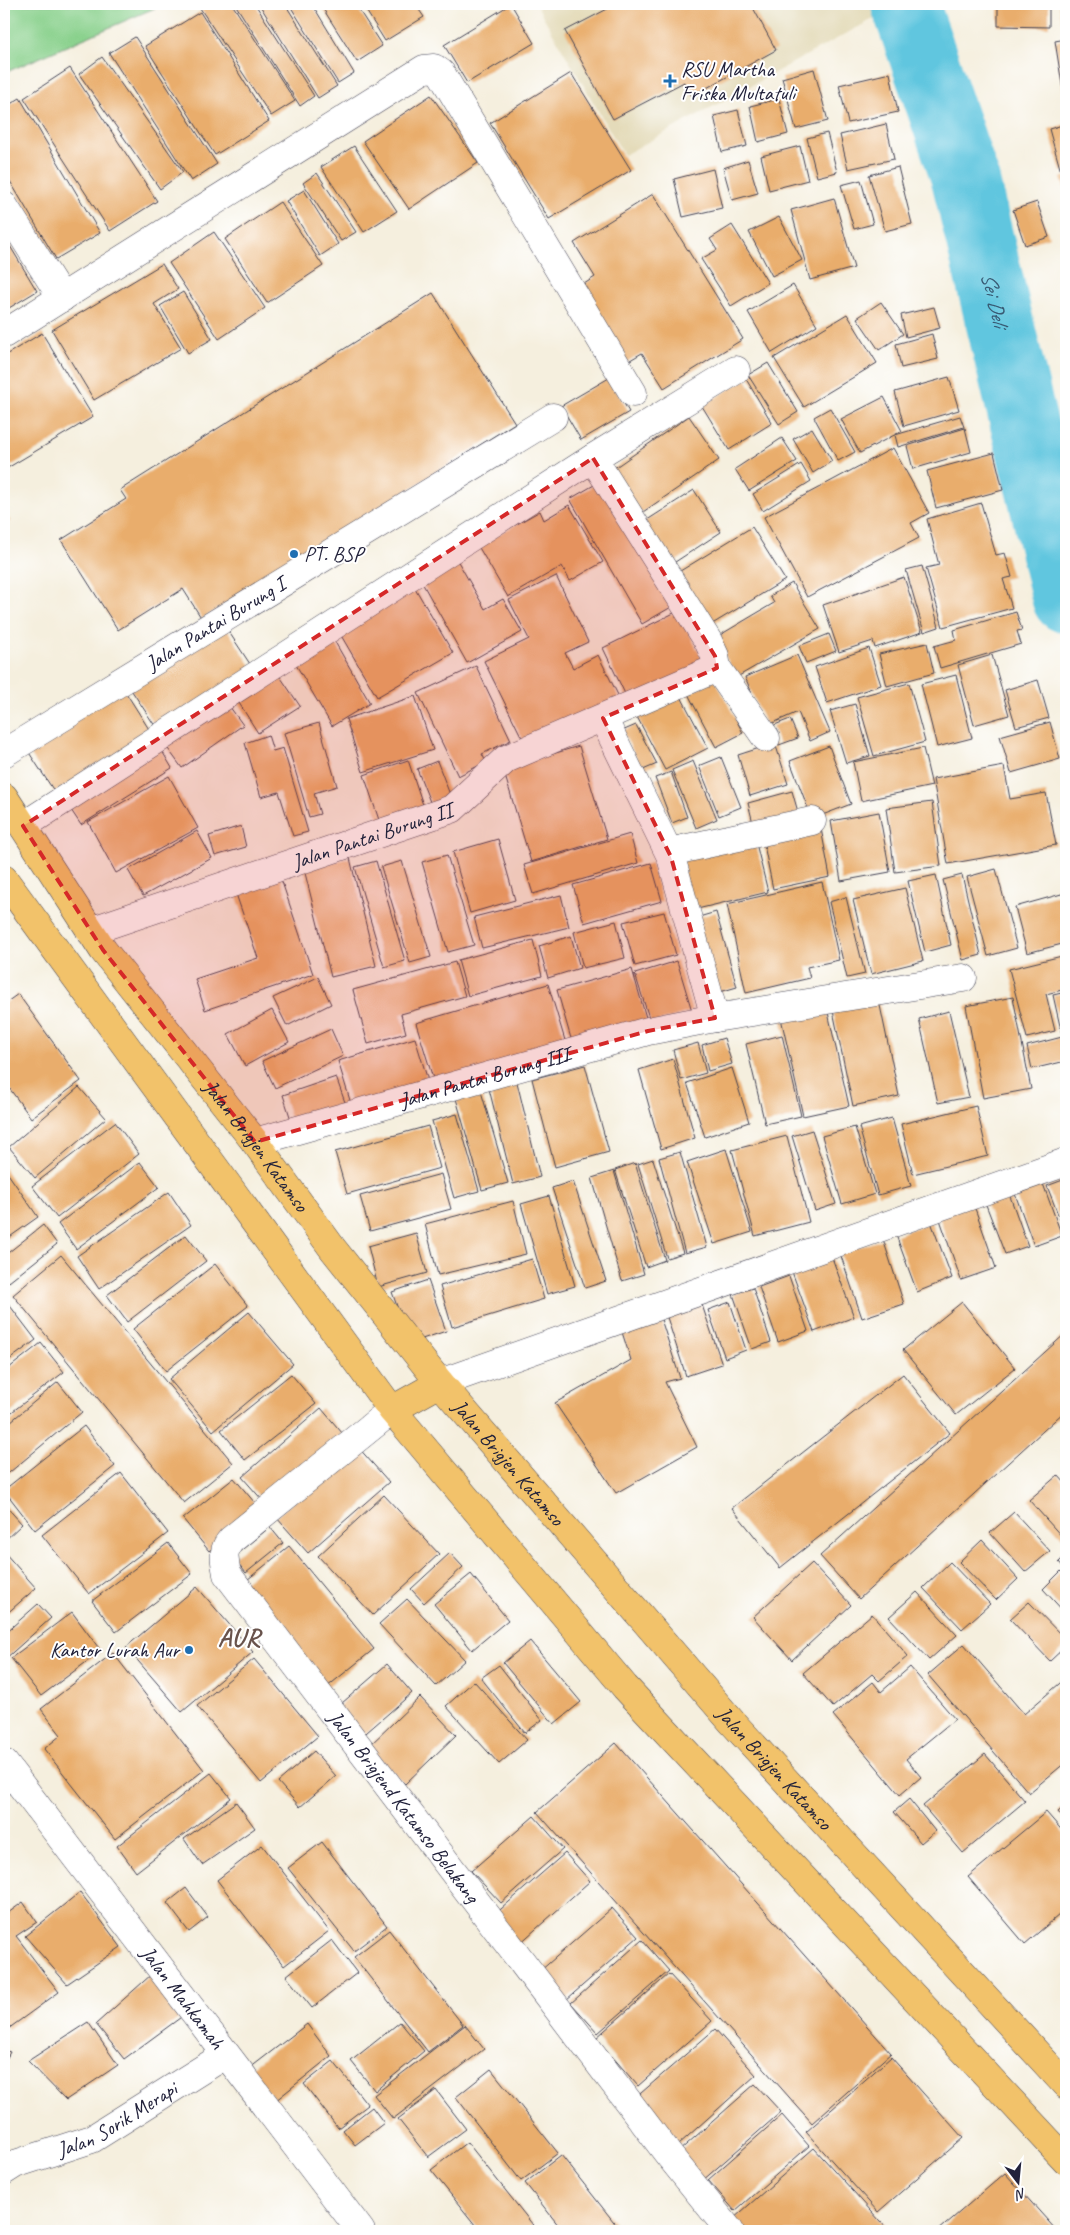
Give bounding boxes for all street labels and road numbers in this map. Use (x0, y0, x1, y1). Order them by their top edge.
street label: Jalan Pantai Burung I (140, 569, 294, 677)
street label: Jalan Pantai Burung II (288, 795, 460, 875)
street label: Jalan Pantai Burung III (396, 1039, 578, 1114)
street label: Jalan Brigjen Katamso (197, 1074, 315, 1218)
street label: Jalan Brigjen Katamso (446, 1393, 571, 1532)
street label: Jalan Brigjen Katamso (711, 1700, 839, 1836)
street label: Jalan Brigjend Katamso Belakang (322, 1705, 486, 1909)
street label: Jalan Mahkamah (135, 1940, 231, 2055)
street label: Jalan Sorik Merapi (53, 2074, 184, 2163)

